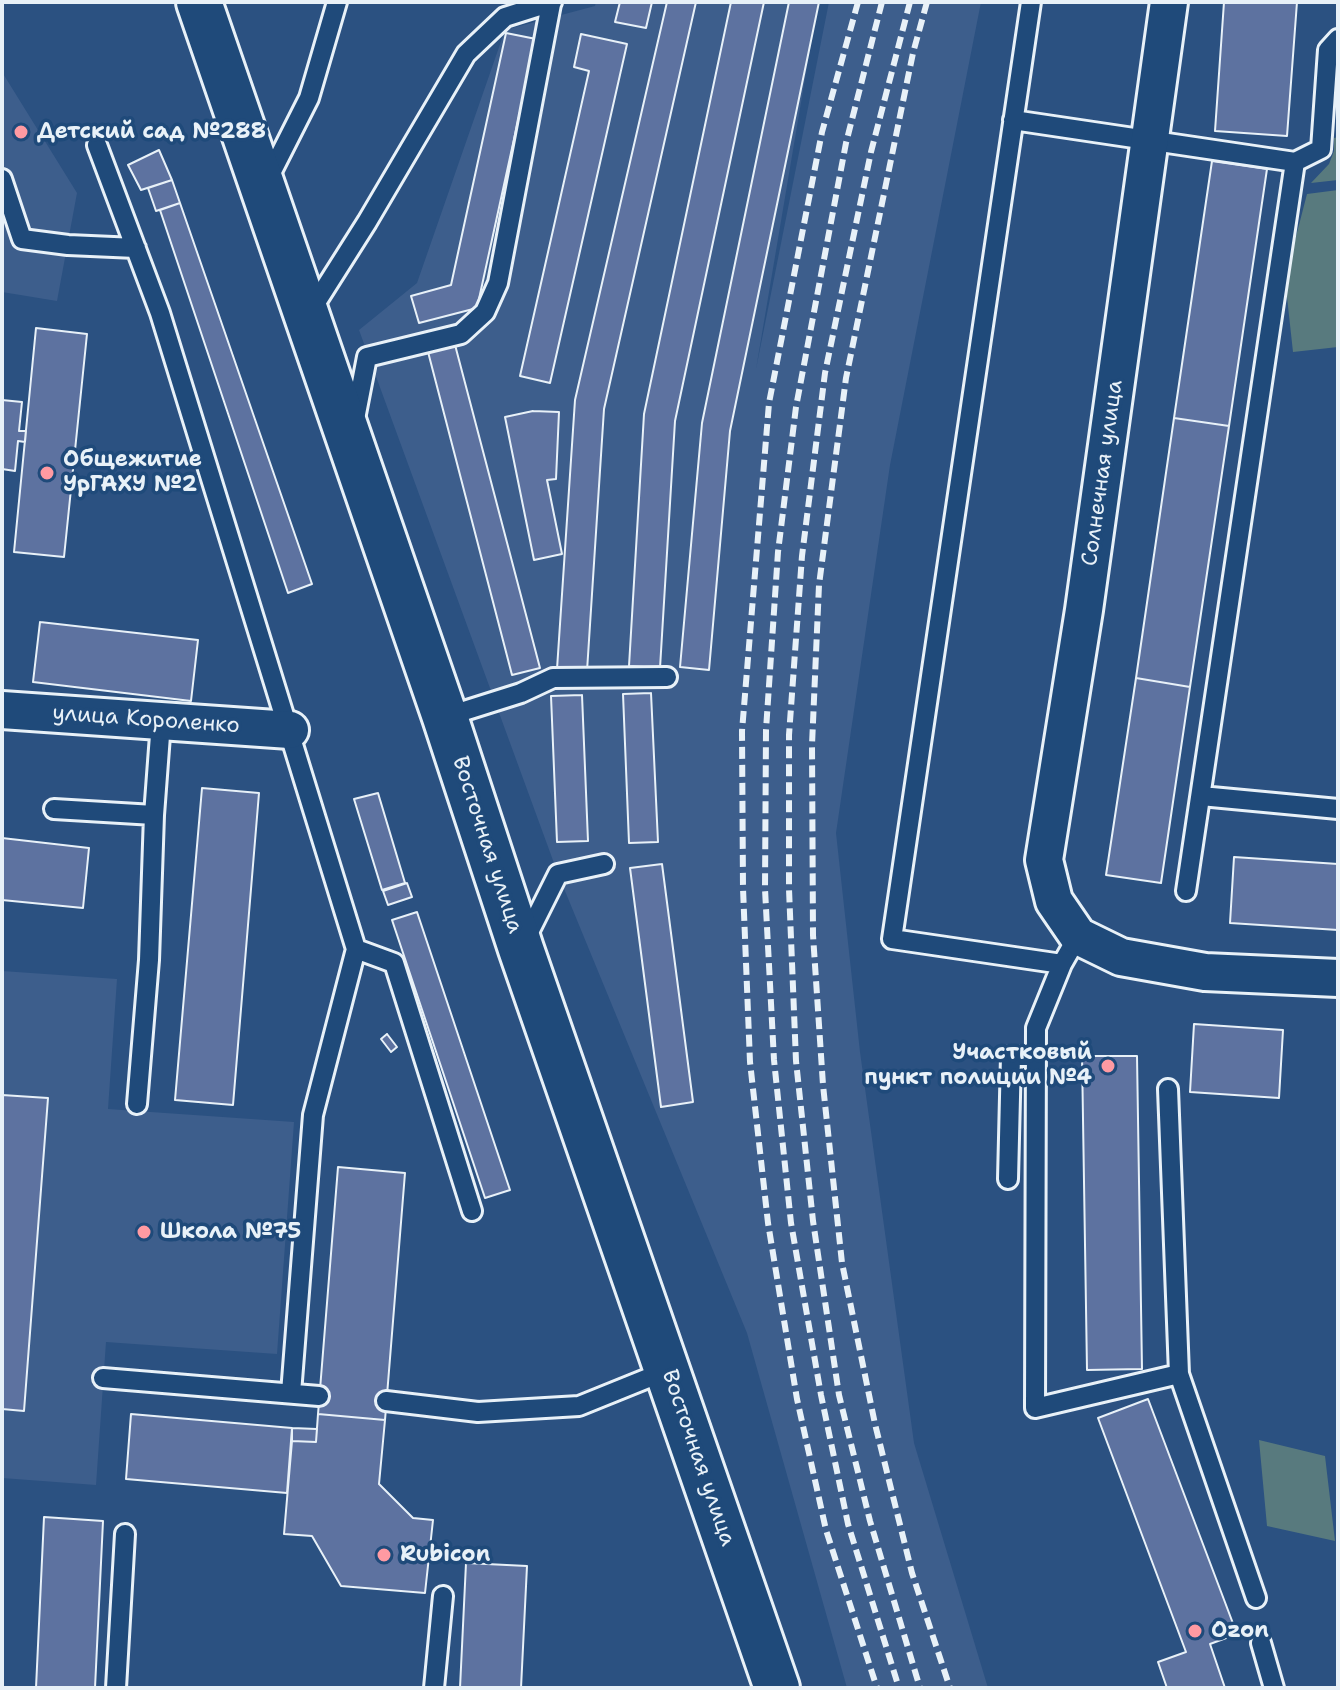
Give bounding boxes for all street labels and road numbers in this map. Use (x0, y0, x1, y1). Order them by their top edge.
street label: Солнечная улица (1077, 378, 1129, 568)
street label: улица Короленко (51, 700, 241, 740)
street label: Восточная улица (446, 753, 528, 937)
street label: Восточная улица (655, 1366, 741, 1550)

